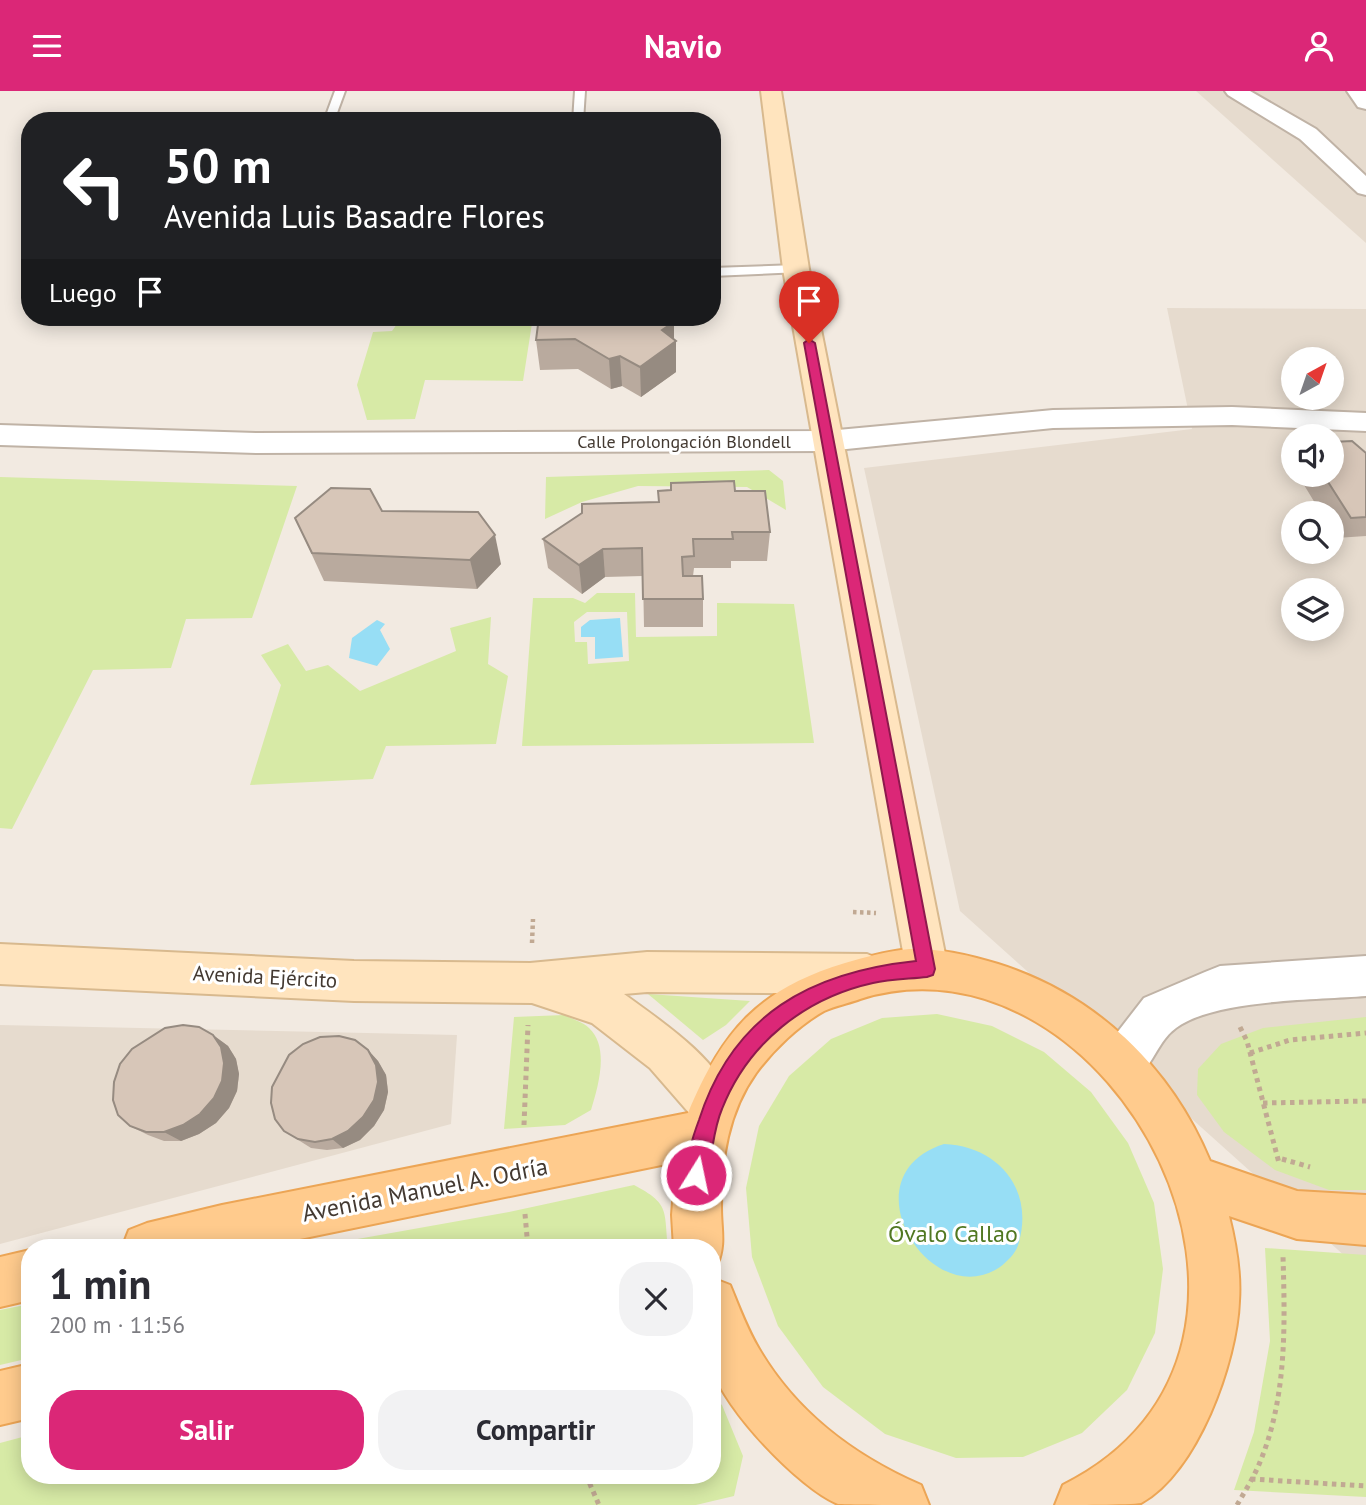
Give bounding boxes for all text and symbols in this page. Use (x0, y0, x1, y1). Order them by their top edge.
text: Navio (644, 25, 722, 67)
icon: menu (28, 27, 66, 65)
icon: person (1300, 27, 1338, 65)
text: 50 m (164, 133, 271, 197)
icon: left (49, 140, 140, 231)
text: Avenida Luis Basadre Flores (164, 195, 545, 237)
pin (779, 271, 839, 343)
icon: arrive (131, 273, 169, 311)
text: Luego (49, 276, 117, 309)
icon: arrive (790, 282, 828, 320)
north arrow (1281, 347, 1344, 409)
map controls (1281, 347, 1344, 641)
button: sound (1281, 424, 1344, 487)
street label: Calle Prolongación Blondell (577, 430, 792, 453)
button: search (1281, 501, 1344, 564)
button: layers (1281, 578, 1344, 641)
street label: Avenida Ejército (192, 959, 338, 994)
position arrow (659, 1138, 733, 1212)
street label: Avenida Manuel A. Odría (300, 1150, 550, 1229)
park label: Óvalo Callao (888, 1218, 1018, 1249)
text: 1 min (49, 1256, 151, 1311)
button: close (619, 1262, 693, 1336)
text: 200 m · 11:56 (49, 1310, 185, 1339)
button: Salir (49, 1390, 364, 1470)
button: Compartir (378, 1390, 693, 1470)

